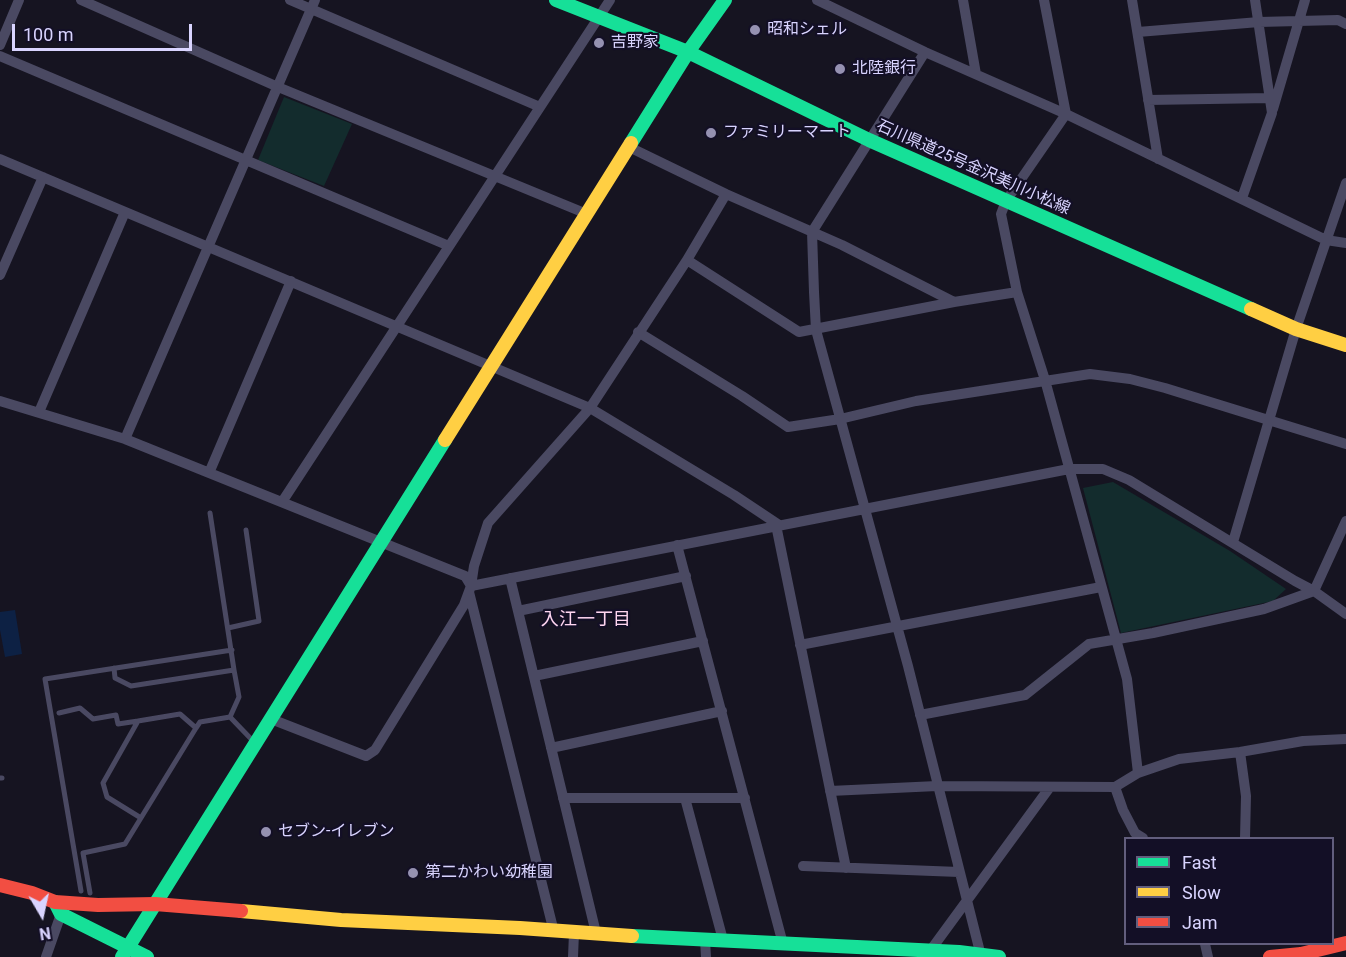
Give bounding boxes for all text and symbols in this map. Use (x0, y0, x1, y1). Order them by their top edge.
scale bar (15, 12, 195, 50)
place label: 昭和シェル (767, 20, 847, 40)
marker: 昭和シェル (748, 23, 762, 37)
text: 100 m (23, 24, 74, 45)
place label: 吉野家 (611, 33, 659, 53)
marker: 吉野家 (592, 36, 606, 50)
place label: 北陸銀行 (852, 59, 916, 79)
marker: 北陸銀行 (833, 62, 847, 76)
street label: 石川県道25号金沢美川小松線 (873, 117, 1073, 219)
place label: ファミリーマート (723, 123, 851, 143)
marker: ファミリーマート (704, 126, 718, 140)
district label: 入江一丁目 (541, 609, 631, 631)
place label: セブン-イレブン (278, 822, 394, 842)
marker: セブン-イレブン (259, 825, 273, 839)
legend (1124, 837, 1334, 945)
text: Fast (1182, 852, 1217, 873)
place label: 第二かわい幼稚園 (425, 863, 553, 883)
marker: 第二かわい幼稚園 (406, 866, 420, 880)
text: Slow (1182, 882, 1221, 903)
north arrow (12, 885, 72, 945)
text: Jam (1182, 912, 1218, 933)
text: N (38, 923, 52, 944)

